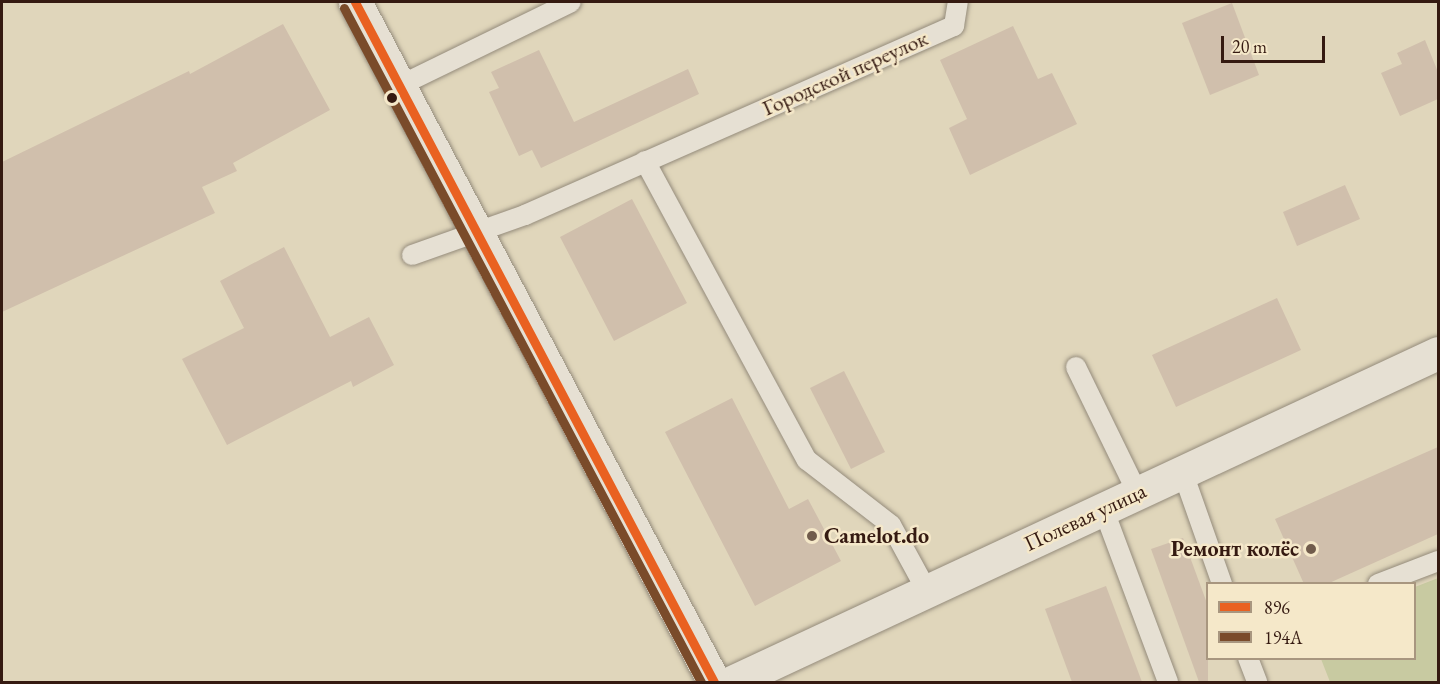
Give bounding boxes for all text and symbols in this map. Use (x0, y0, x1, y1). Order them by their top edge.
scale bar (1224, 24, 1328, 62)
street label: Городской переулок (758, 25, 932, 121)
text: 20 m (1232, 35, 1267, 58)
unlabelled marker (386, 92, 398, 104)
street label: Полевая улица (1020, 477, 1150, 557)
place label: Camelot.do (824, 523, 929, 549)
marker: Camelot.do (805, 529, 819, 543)
place label: Ремонт колёс (1171, 536, 1299, 562)
marker: Ремонт колёс (1304, 542, 1318, 556)
legend (1206, 582, 1416, 660)
text: 896 (1264, 596, 1290, 619)
text: 194А (1264, 626, 1302, 649)

